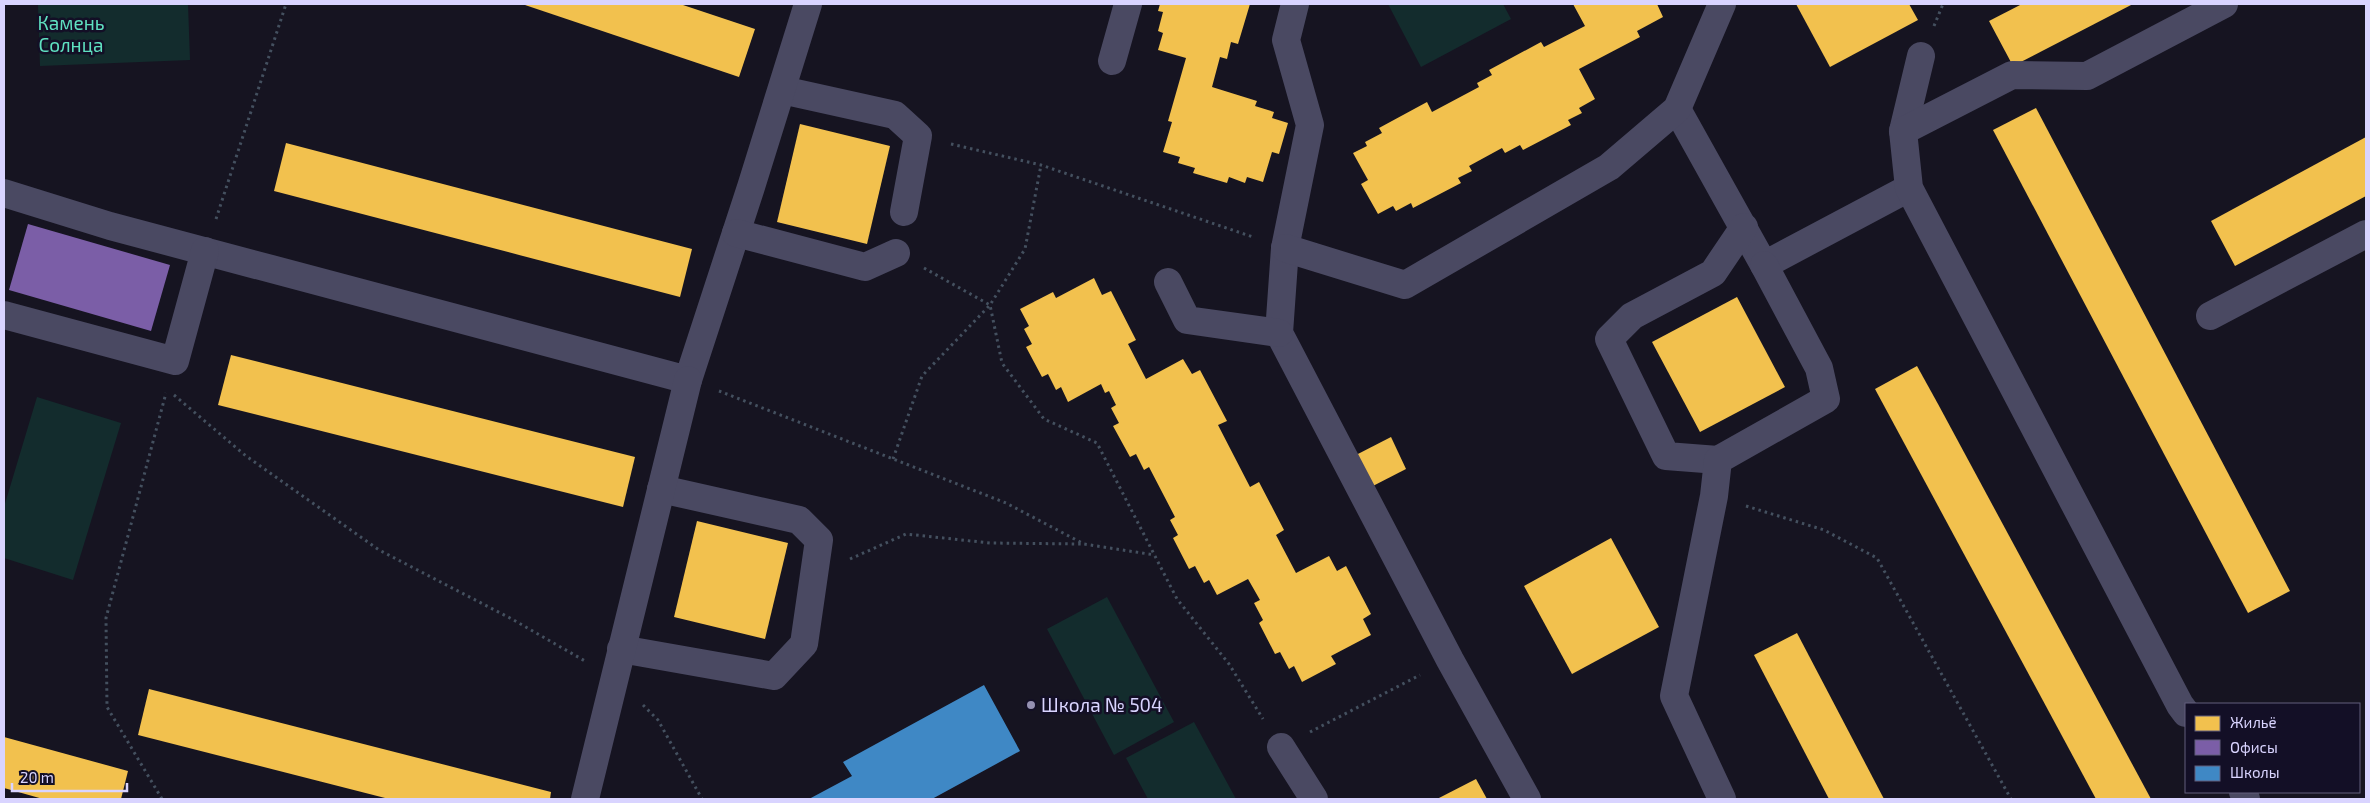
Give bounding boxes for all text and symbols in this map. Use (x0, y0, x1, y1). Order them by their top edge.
park label: Камень Солнца (37, 11, 105, 56)
place label: Школа № 504 (1041, 693, 1163, 716)
marker: Школа № 504 (1025, 699, 1037, 711)
legend (2185, 703, 2360, 793)
text: Жильё (2230, 713, 2277, 731)
text: Офисы (2230, 738, 2278, 756)
scale bar (12, 760, 128, 792)
text: Школы (2230, 763, 2280, 781)
text: 20 m (20, 768, 54, 786)

